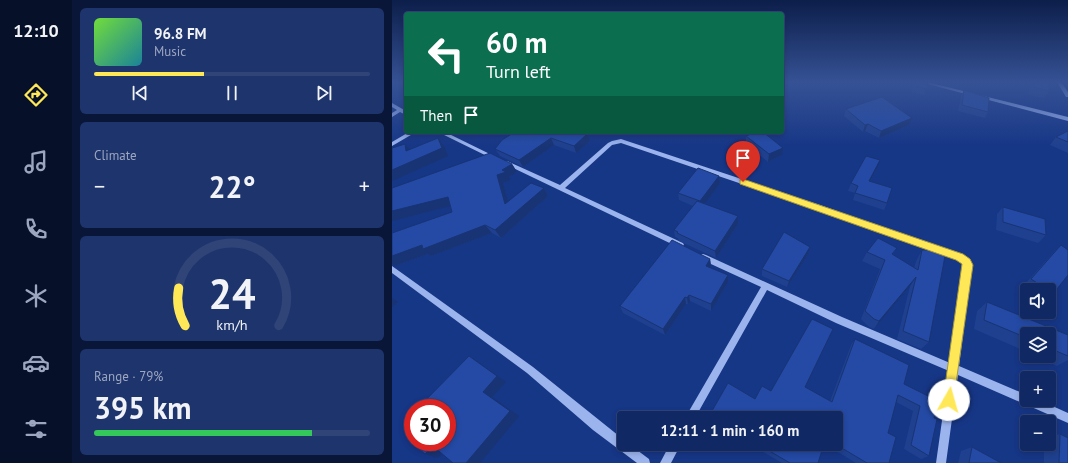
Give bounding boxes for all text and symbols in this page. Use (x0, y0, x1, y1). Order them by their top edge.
text: 12:10 (13, 19, 59, 42)
text: 96.8 FM (154, 24, 207, 43)
text: 60 m (486, 24, 547, 61)
icon: left (420, 28, 472, 80)
text: Music (154, 43, 186, 60)
text: Turn left (486, 60, 551, 83)
icon: directions (22, 81, 50, 109)
icon: previous (129, 82, 151, 104)
icon: pause (221, 82, 243, 104)
icon: next (313, 82, 335, 104)
icon: arrive (460, 104, 482, 126)
text: Then (420, 106, 452, 125)
pin (726, 141, 760, 182)
text: Climate (94, 147, 137, 164)
icon: arrive (732, 147, 754, 169)
icon: music (22, 148, 50, 176)
text: 22° (208, 167, 256, 206)
text: − (94, 172, 105, 200)
text: + (359, 172, 370, 200)
icon: phone (22, 215, 50, 243)
text: 24 (208, 267, 256, 320)
icon: climate (22, 282, 50, 310)
map controls (1020, 283, 1056, 451)
button: sound (1020, 283, 1056, 319)
text: km/h (216, 315, 248, 334)
button: layers (1020, 327, 1056, 363)
icon: car (22, 349, 50, 377)
text: Range · 79% (94, 368, 163, 385)
button: + (1020, 371, 1056, 407)
position arrow (928, 379, 970, 421)
text: 395 km (94, 388, 192, 427)
speed limit sign: 30 (404, 399, 456, 451)
icon: filters (22, 415, 50, 443)
button: − (1020, 415, 1056, 451)
text: 12:11 · 1 min · 160 m (661, 421, 799, 440)

